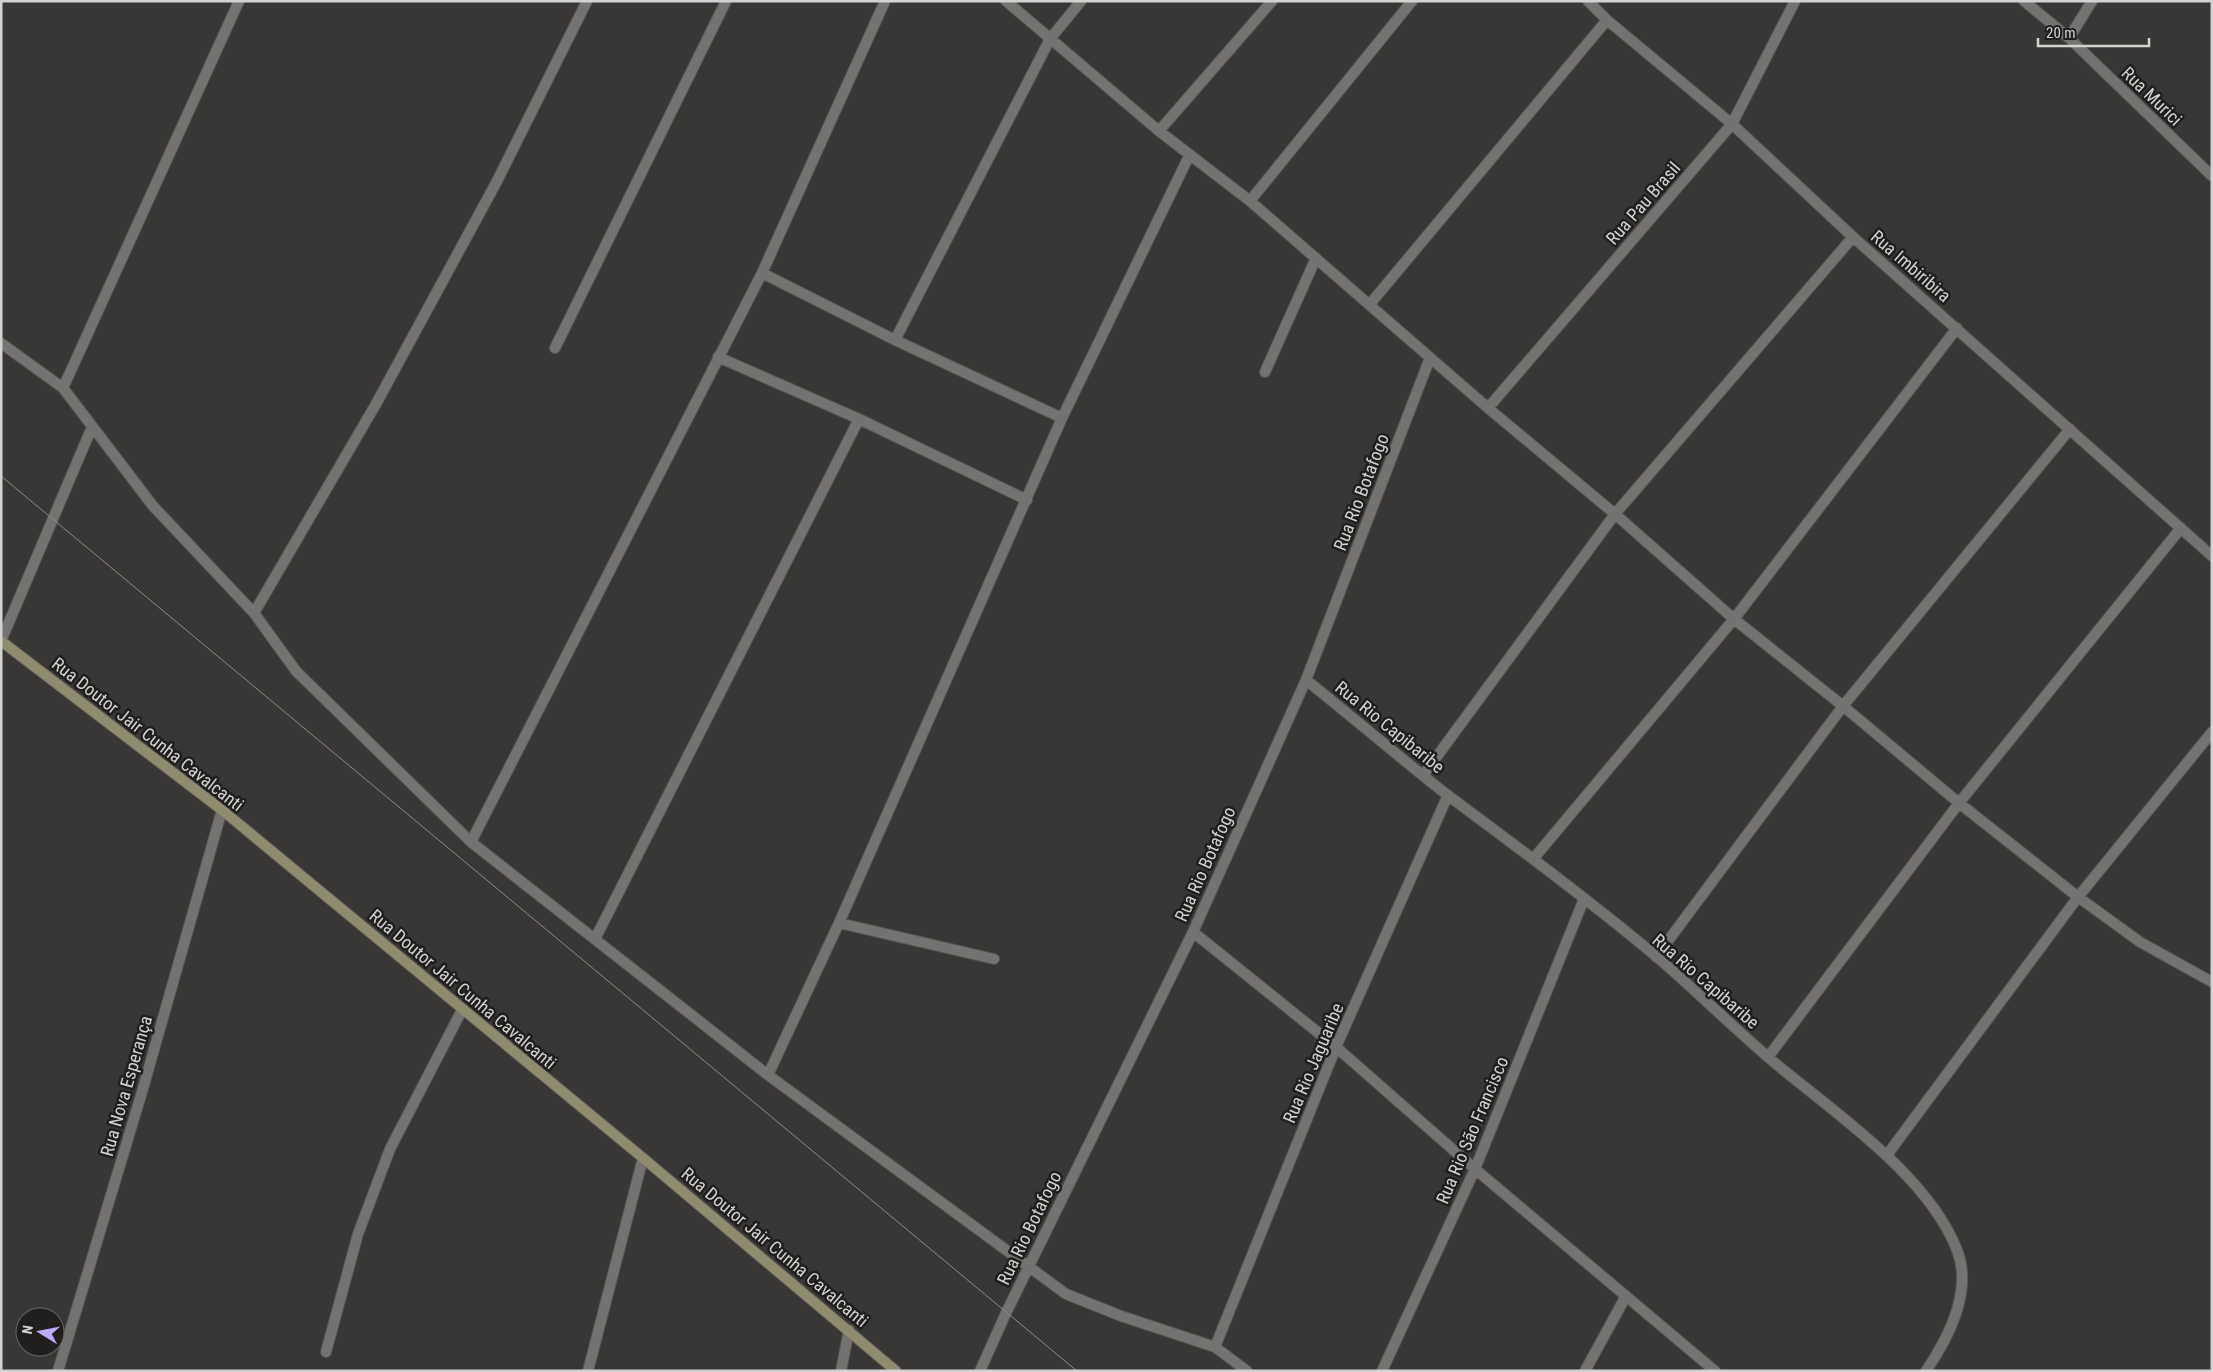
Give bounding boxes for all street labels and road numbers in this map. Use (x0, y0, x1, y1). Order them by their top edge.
street label: Rua Murici (2118, 62, 2186, 130)
street label: Rua Pau Brasil (1601, 157, 1685, 249)
street label: Rua Imbiribira (1867, 226, 1955, 306)
street label: Rua Rio Botafogo (1329, 431, 1393, 553)
street label: Rua Doutor Jair Cunha Cavalcanti (48, 653, 248, 815)
street label: Rua Rio Capibaribe (1331, 677, 1449, 777)
street label: Rua Rio Botafogo (1170, 803, 1240, 925)
street label: Rua Doutor Jair Cunha Cavalcanti (365, 905, 561, 1073)
street label: Rua Rio Capibaribe (1648, 929, 1764, 1033)
street label: Rua Rio Jaguaribe (1278, 1000, 1348, 1126)
street label: Rua Nova Esperança (96, 1013, 156, 1159)
street label: Rua Rio São Francisco (1431, 1053, 1513, 1207)
street label: Rua Doutor Jair Cunha Cavalcanti (677, 1163, 873, 1331)
street label: Rua Rio Botafogo (993, 1168, 1065, 1288)

